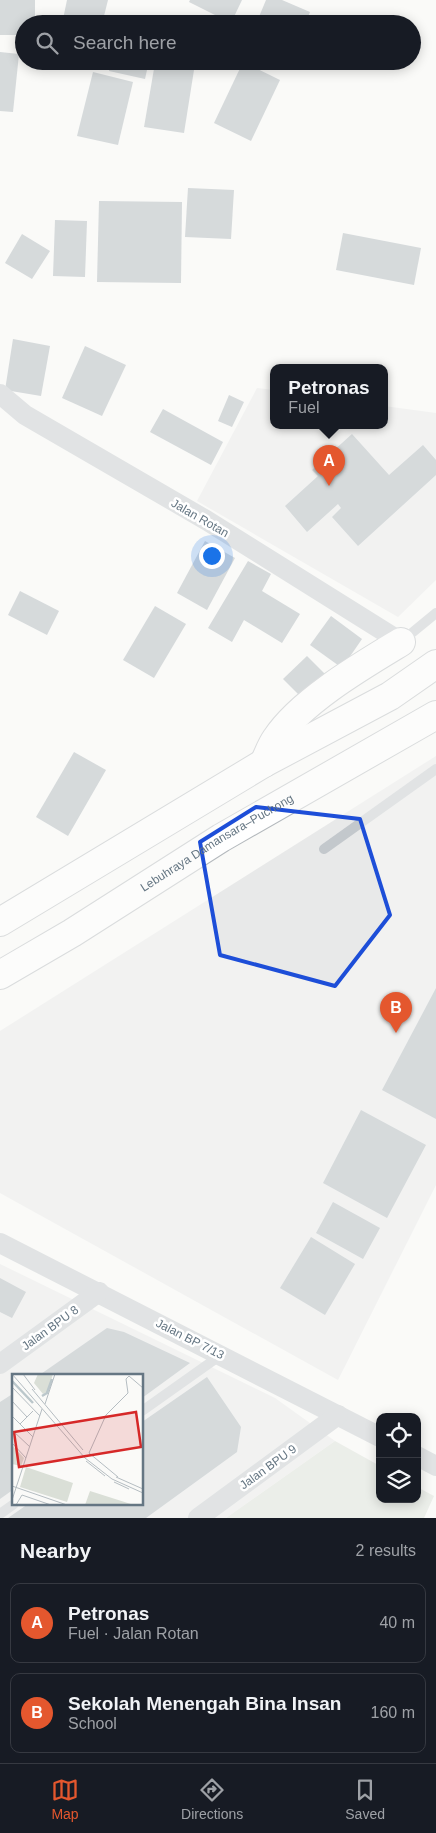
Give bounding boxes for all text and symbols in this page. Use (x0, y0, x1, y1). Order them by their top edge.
search box (15, 15, 421, 70)
icon: search (33, 29, 61, 57)
text: Search here (73, 32, 177, 53)
popup (270, 364, 388, 429)
text: Petronas (288, 377, 370, 398)
text: Fuel (288, 399, 319, 416)
pin: A (313, 445, 345, 486)
street label: Jalan Rotan (169, 496, 231, 540)
your location (199, 543, 225, 569)
street label: Lebuhraya Damansara–Puchong (138, 791, 296, 895)
pin: B (380, 992, 412, 1033)
street label: Jalan BPU 8 (19, 1303, 81, 1353)
street label: Jalan BP 7/13 (154, 1316, 227, 1362)
inset map (12, 1374, 144, 1506)
map controls (376, 1413, 421, 1503)
button: locate (376, 1413, 421, 1458)
street label: Jalan BPU 9 (237, 1442, 299, 1492)
button: layers (376, 1458, 421, 1503)
text: Nearby (20, 1539, 91, 1562)
text: 2 results (356, 1542, 416, 1559)
text: Petronas (68, 1603, 149, 1624)
text: A (31, 1614, 43, 1631)
text: 40 m (379, 1614, 415, 1631)
text: Fuel · Jalan Rotan (68, 1625, 199, 1642)
text: Sekolah Menengah Bina Insan (68, 1693, 341, 1714)
text: B (31, 1704, 43, 1721)
text: 160 m (371, 1704, 415, 1721)
text: School (68, 1715, 117, 1732)
tab: Map (51, 1776, 79, 1822)
tab: Directions (181, 1776, 243, 1822)
tab: Saved (345, 1776, 385, 1822)

